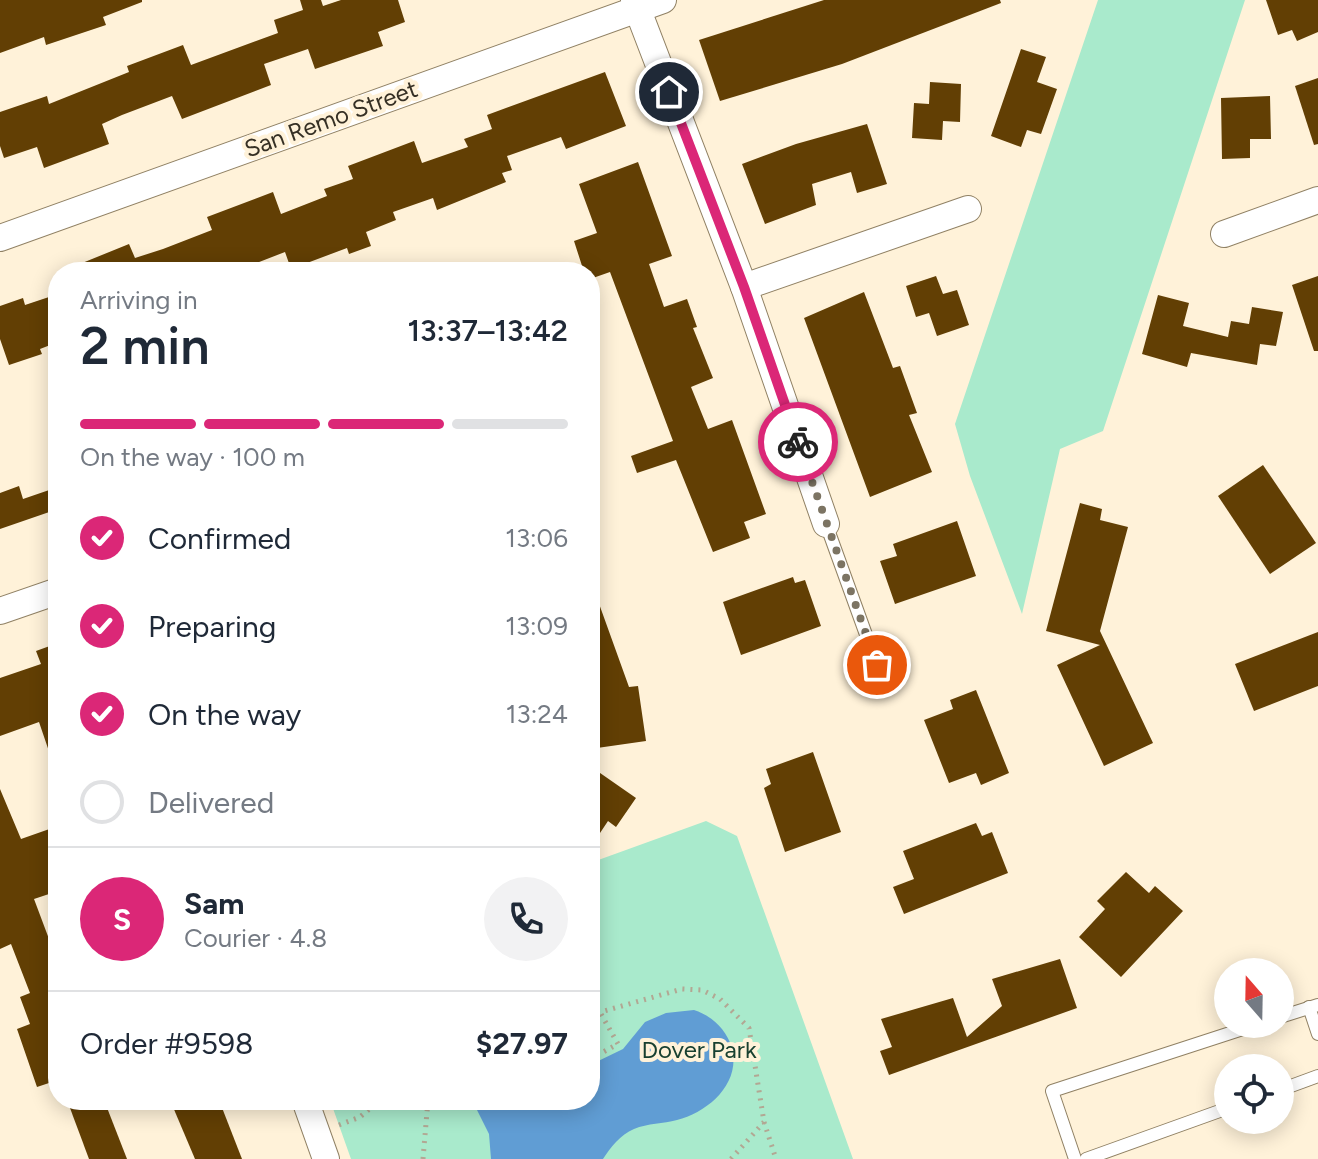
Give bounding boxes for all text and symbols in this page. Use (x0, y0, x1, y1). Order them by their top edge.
pin (635, 58, 703, 126)
icon: home (647, 70, 691, 114)
street label: San Remo Street (240, 74, 421, 163)
text: Arriving in (80, 284, 198, 316)
text: 13:37–13:42 (407, 312, 568, 349)
text: 2 min (80, 315, 209, 377)
courier (758, 402, 838, 482)
icon: bike (776, 420, 820, 464)
text: On the way · 100 m (80, 441, 305, 473)
icon: check (80, 516, 124, 560)
text: Confirmed (148, 520, 291, 557)
text: 13:06 (505, 522, 568, 554)
icon: check (80, 604, 124, 648)
text: Preparing (148, 608, 276, 645)
text: 13:09 (505, 610, 568, 642)
pin (843, 631, 911, 699)
icon: bag (855, 643, 899, 687)
icon: check (80, 692, 124, 736)
text: On the way (148, 696, 301, 733)
text: 13:24 (506, 698, 568, 730)
text: Delivered (148, 784, 274, 821)
button: phone (484, 877, 568, 961)
text: Sam (184, 885, 244, 922)
text: S (113, 901, 131, 938)
text: Courier · 4.8 (184, 922, 327, 954)
north arrow (1214, 958, 1294, 1038)
map controls (1214, 958, 1294, 1134)
text: Order #9598 (80, 1025, 253, 1062)
text: $27.97 (476, 1025, 568, 1062)
park label: Dover Park (641, 1035, 757, 1064)
button: locate (1214, 1054, 1294, 1134)

